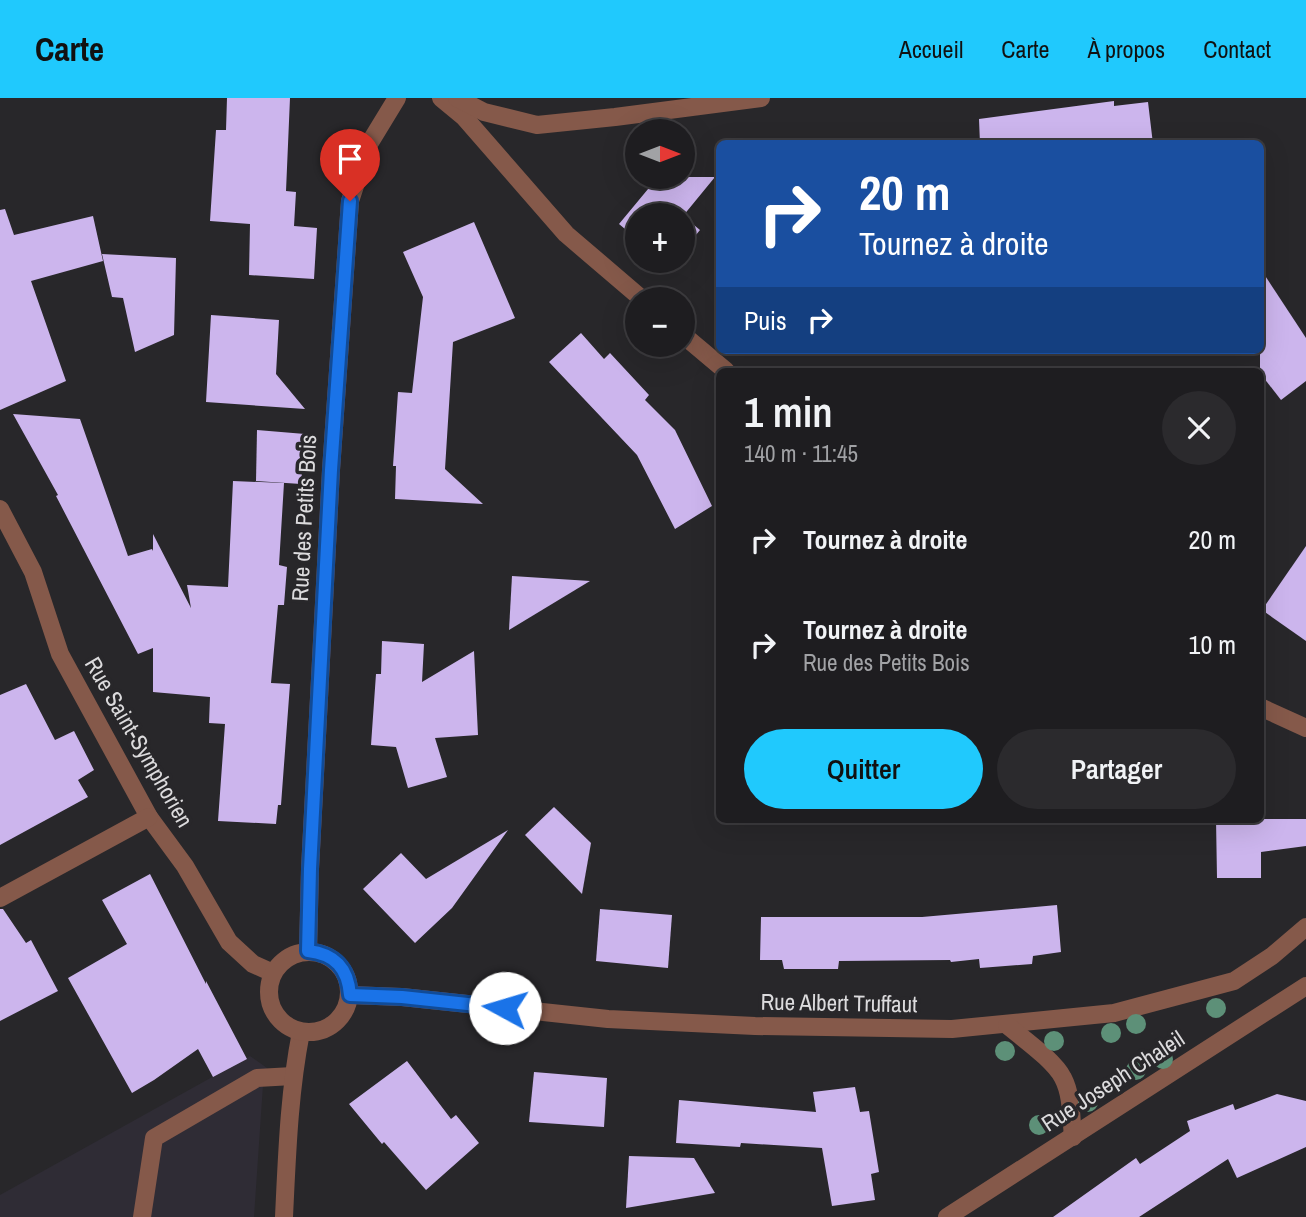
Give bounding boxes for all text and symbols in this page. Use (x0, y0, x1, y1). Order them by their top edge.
text: Carte (35, 27, 104, 71)
text: Accueil (899, 33, 963, 65)
text: Carte (1001, 33, 1049, 65)
text: À propos (1087, 33, 1165, 65)
text: Contact (1203, 33, 1271, 65)
north arrow (625, 119, 695, 189)
map controls (625, 119, 695, 357)
pin (320, 129, 380, 201)
icon: arrive (331, 140, 369, 178)
text: 20 m (859, 159, 951, 225)
icon: right (744, 168, 835, 259)
button: + (625, 203, 695, 273)
text: Tournez à droite (859, 222, 1049, 265)
button: − (625, 287, 695, 357)
icon: right (801, 301, 839, 339)
text: Puis (744, 303, 787, 338)
text: 1 min (744, 384, 833, 440)
button: close (1162, 391, 1236, 465)
street label: Rue des Petits Bois (284, 434, 323, 602)
text: 140 m · 11:45 (744, 438, 858, 469)
icon: right (744, 521, 782, 559)
text: Tournez à droite (803, 522, 967, 557)
text: 20 m (1189, 522, 1236, 557)
text: Tournez à droite (803, 612, 967, 647)
icon: right (744, 626, 782, 664)
text: 10 m (1189, 627, 1236, 662)
text: Rue des Petits Bois (803, 647, 970, 678)
street label: Rue Saint-Symphorien (78, 651, 201, 833)
button: Quitter (744, 729, 983, 809)
button: Partager (997, 729, 1236, 809)
position arrow (468, 971, 542, 1045)
street label: Rue Albert Truffaut (760, 986, 918, 1019)
street label: Rue Joseph Chaleil (1035, 1023, 1190, 1138)

